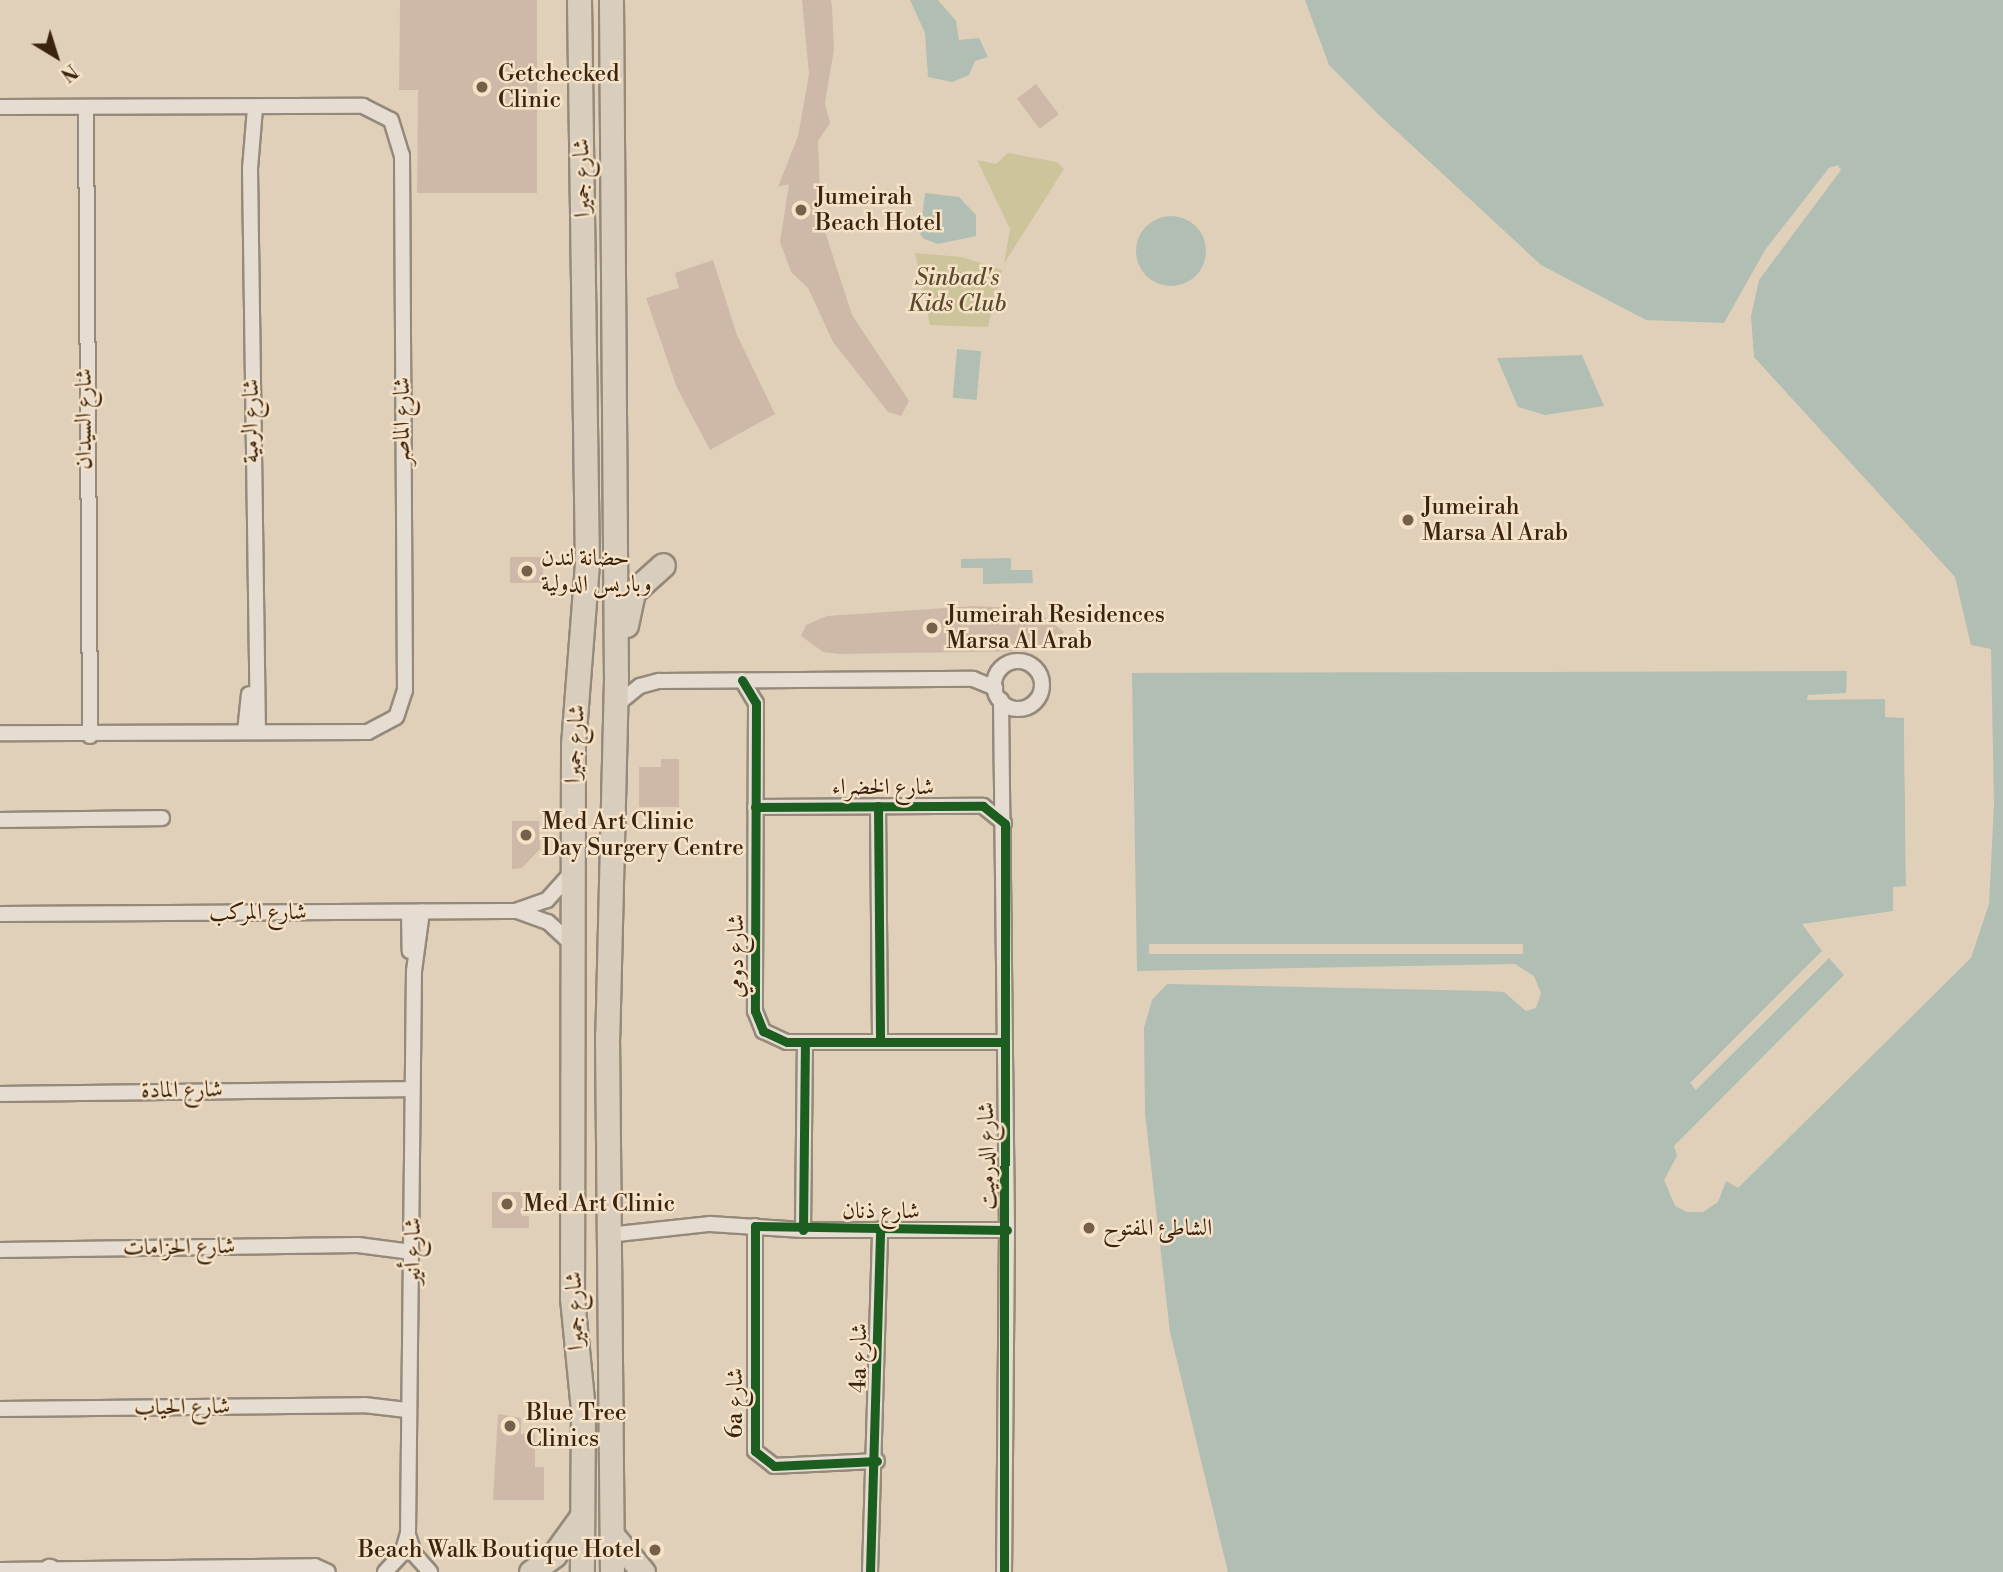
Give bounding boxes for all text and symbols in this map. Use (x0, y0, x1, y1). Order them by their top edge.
north arrow (21, 21, 91, 91)
text: N (56, 58, 82, 87)
place label: Getchecked Clinic (498, 60, 619, 114)
marker: Getchecked Clinic (472, 77, 492, 97)
street label: شارع جميرا (568, 138, 596, 218)
place label: Jumeirah Beach Hotel (815, 183, 942, 237)
marker: Jumeirah Beach Hotel (793, 202, 809, 218)
park label: Sinbad's Kids Club (908, 264, 1006, 318)
street label: شارع السيدان (70, 368, 98, 470)
street label: شارع الماصر (388, 377, 416, 465)
street label: شارع الرمية (237, 379, 265, 463)
place label: Jumeirah Marsa Al Arab (1422, 493, 1568, 547)
marker: Jumeirah Marsa Al Arab (1400, 512, 1416, 528)
place label: حضانة لندن وباريس الدولية (541, 544, 652, 598)
marker: حضانة لندن وباريس الدولية (519, 563, 535, 579)
place label: Jumeirah Residences Marsa Al Arab (946, 601, 1165, 655)
marker: Jumeirah Residences Marsa Al Arab (924, 620, 940, 636)
street label: شارع جميرا (559, 704, 591, 784)
street label: شارع الخضراء (832, 773, 934, 801)
place label: Med Art Clinic Day Surgery Centre (542, 808, 744, 862)
marker: Med Art Clinic Day Surgery Centre (516, 825, 536, 845)
street label: شارع المركب (209, 898, 307, 926)
street label: شارع دومي (722, 914, 750, 998)
street label: شارع المادة (141, 1075, 223, 1105)
street label: شارع الدرميت (972, 1102, 1002, 1210)
place label: Med Art Clinic (523, 1190, 675, 1218)
marker: Med Art Clinic (497, 1194, 517, 1214)
street label: شارع ذنان (842, 1197, 920, 1225)
place label: الشاطئ المفتوح (1103, 1214, 1212, 1242)
street label: شارع أنير (399, 1217, 427, 1285)
marker: الشاطئ المفتوح (1081, 1220, 1097, 1236)
street label: شارع الحزامات (122, 1232, 236, 1262)
street label: شارع جميرا (560, 1271, 590, 1351)
street label: 4a شارع (845, 1323, 873, 1393)
street label: 6a شارع (721, 1368, 749, 1438)
street label: شارع الحياب (134, 1392, 230, 1422)
place label: Blue Tree Clinics (526, 1399, 627, 1453)
marker: Blue Tree Clinics (500, 1416, 520, 1436)
place label: Beach Walk Boutique Hotel (358, 1536, 641, 1564)
marker: Beach Walk Boutique Hotel (647, 1542, 663, 1558)

